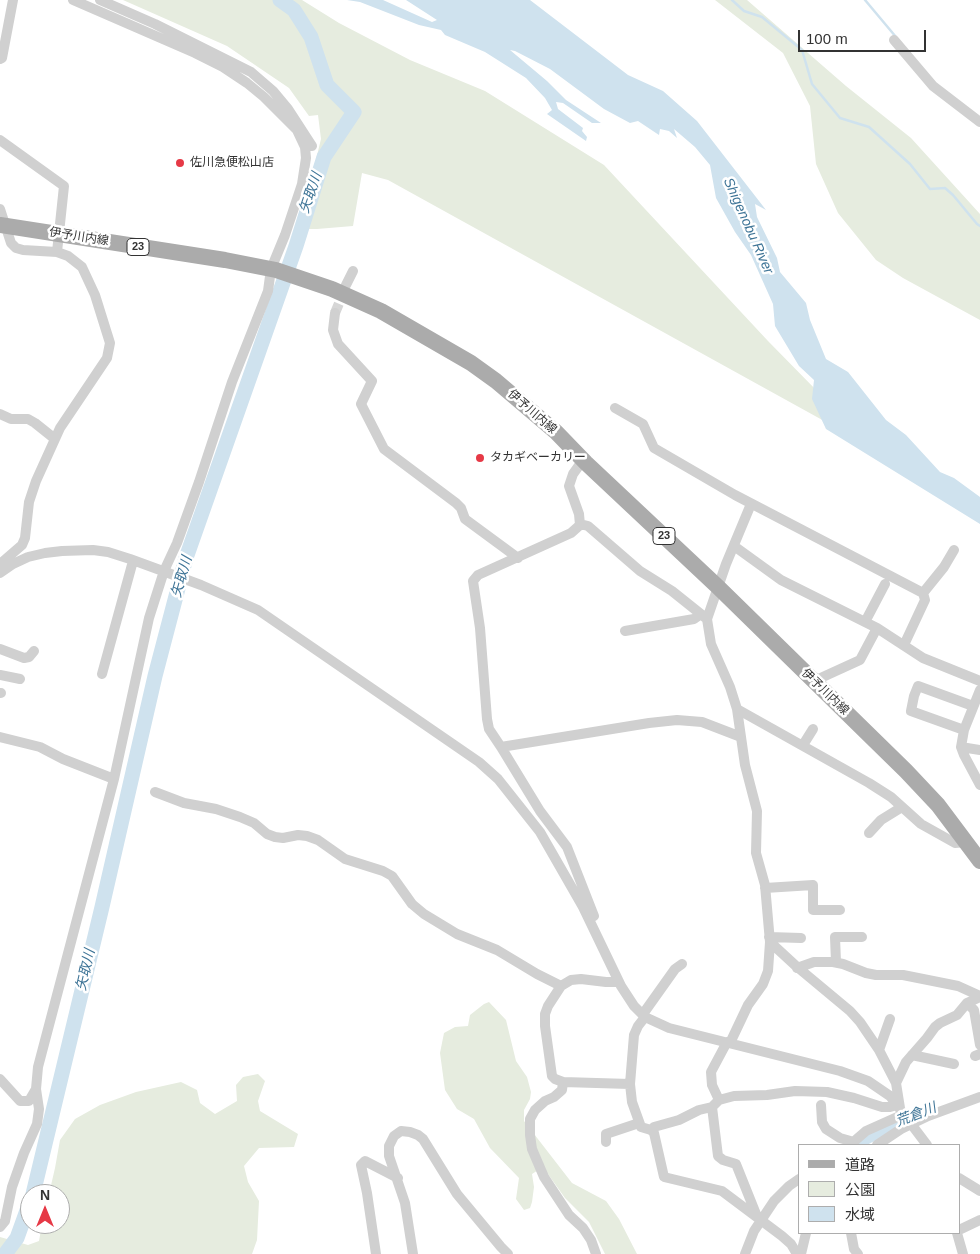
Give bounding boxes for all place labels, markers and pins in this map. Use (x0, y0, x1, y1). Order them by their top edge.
place label: 佐川急便松山店 (190, 156, 274, 170)
marker: 佐川急便松山店 (174, 157, 186, 169)
place label: タカギベーカリー (490, 451, 586, 465)
marker: タカギベーカリー (474, 452, 486, 464)

